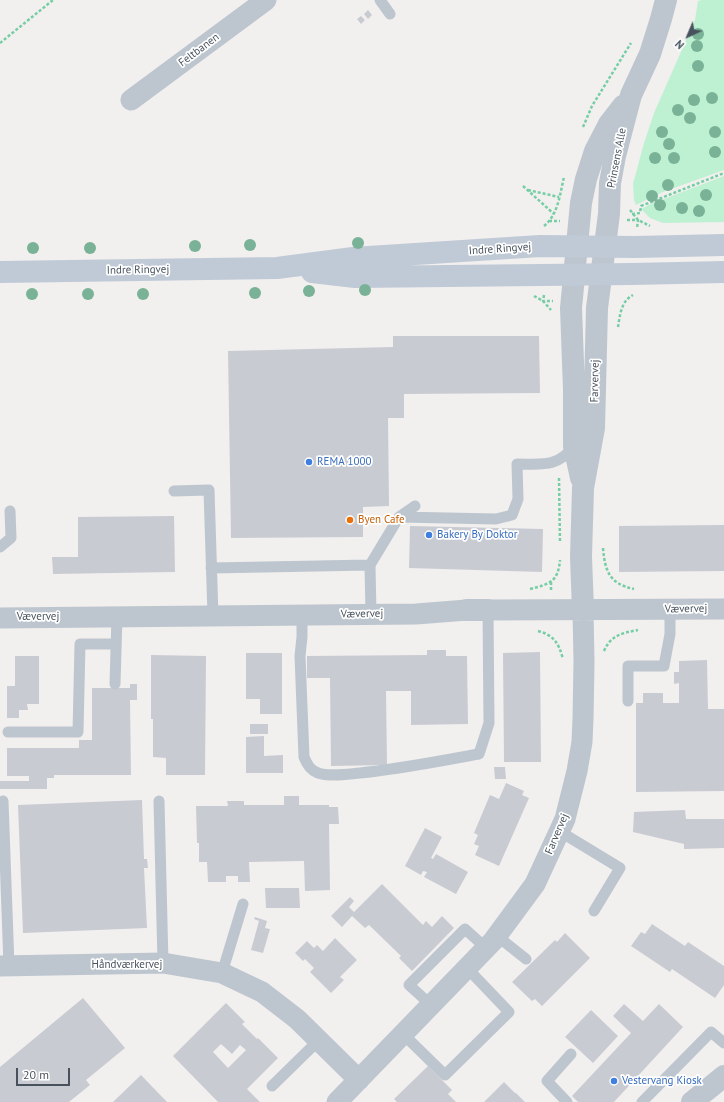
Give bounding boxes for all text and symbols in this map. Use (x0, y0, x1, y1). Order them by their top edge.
north arrow (668, 16, 708, 56)
street label: Feltbanen (176, 31, 222, 69)
text: N (672, 37, 687, 52)
street label: Prinsens Alle (605, 127, 629, 189)
street label: Indre Ringvej (468, 240, 532, 258)
street label: Indre Ringvej (107, 263, 169, 277)
street label: Farvervej (588, 359, 602, 403)
place label: REMA 1000 (317, 455, 371, 469)
marker: REMA 1000 (304, 457, 314, 467)
place label: Byen Cafe (358, 513, 404, 527)
marker: Byen Cafe (345, 515, 355, 525)
place label: Bakery By Doktor (437, 528, 517, 542)
marker: Bakery By Doktor (424, 530, 434, 540)
street label: Vævervej (665, 602, 707, 616)
street label: Vævervej (341, 607, 383, 621)
street label: Vævervej (17, 610, 59, 624)
street label: Farvervej (543, 812, 571, 856)
street label: Håndværkervej (92, 958, 162, 972)
scale bar (18, 1060, 72, 1086)
text: 20 m (23, 1067, 49, 1082)
place label: Vestervang Kiosk (622, 1074, 702, 1088)
marker: Vestervang Kiosk (609, 1076, 619, 1086)

